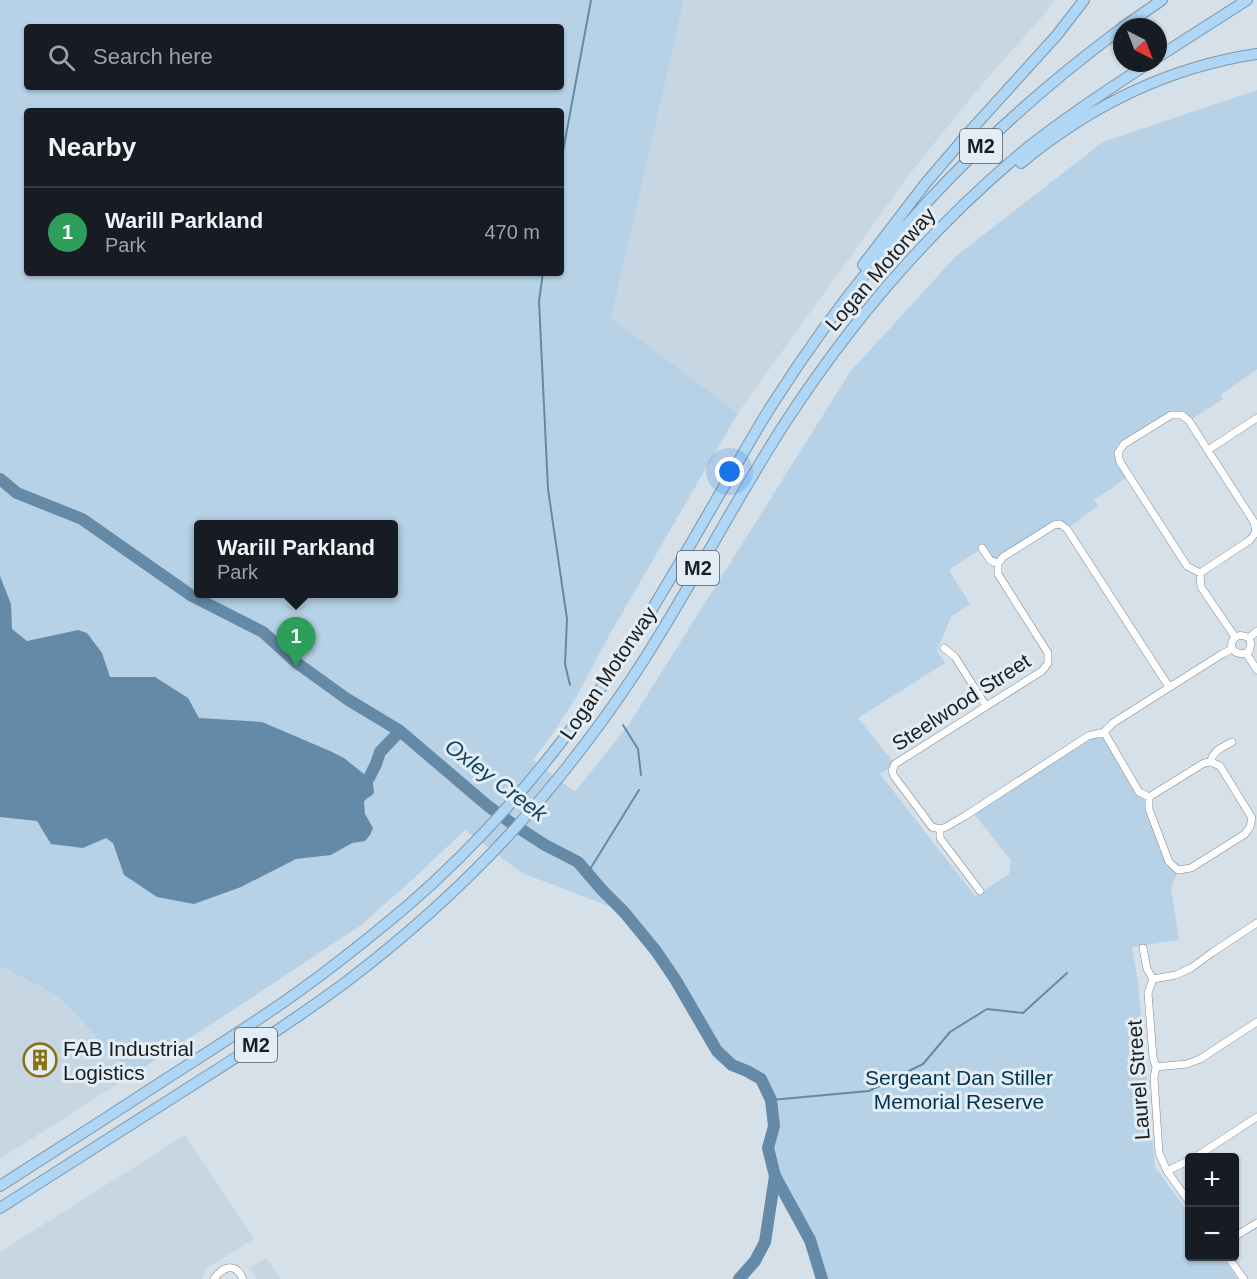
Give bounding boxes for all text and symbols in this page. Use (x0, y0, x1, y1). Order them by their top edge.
north arrow (1113, 18, 1167, 72)
search box (24, 24, 564, 90)
icon: search (45, 41, 78, 74)
text: Search here (93, 44, 213, 69)
road number: M2 (960, 129, 1002, 163)
text: Nearby (48, 132, 136, 162)
street label: Logan Motorway (820, 202, 940, 335)
text: Warill Parkland (105, 208, 263, 233)
text: 1 (62, 221, 73, 243)
text: 470 m (484, 221, 540, 243)
text: Park (105, 234, 146, 256)
your location (715, 457, 744, 486)
popup (194, 520, 398, 598)
text: Warill Parkland (217, 535, 375, 560)
road number: M2 (677, 551, 719, 585)
text: Park (217, 561, 258, 583)
street label: Logan Motorway (555, 602, 661, 744)
pin: 1 (276, 618, 316, 667)
street label: Steelwood Street (888, 649, 1034, 755)
water label: Oxley Creek (440, 734, 553, 827)
street label: Laurel Street (1122, 1019, 1154, 1141)
road number: M2 (235, 1028, 277, 1062)
place label: FAB Industrial Logistics (63, 1037, 194, 1084)
building icon: FAB Industrial Logistics (22, 1042, 58, 1078)
park label: Sergeant Dan Stiller Memorial Reserve (865, 1066, 1053, 1113)
map controls (1185, 1153, 1239, 1261)
button: + (1185, 1153, 1239, 1207)
button: − (1185, 1207, 1239, 1261)

